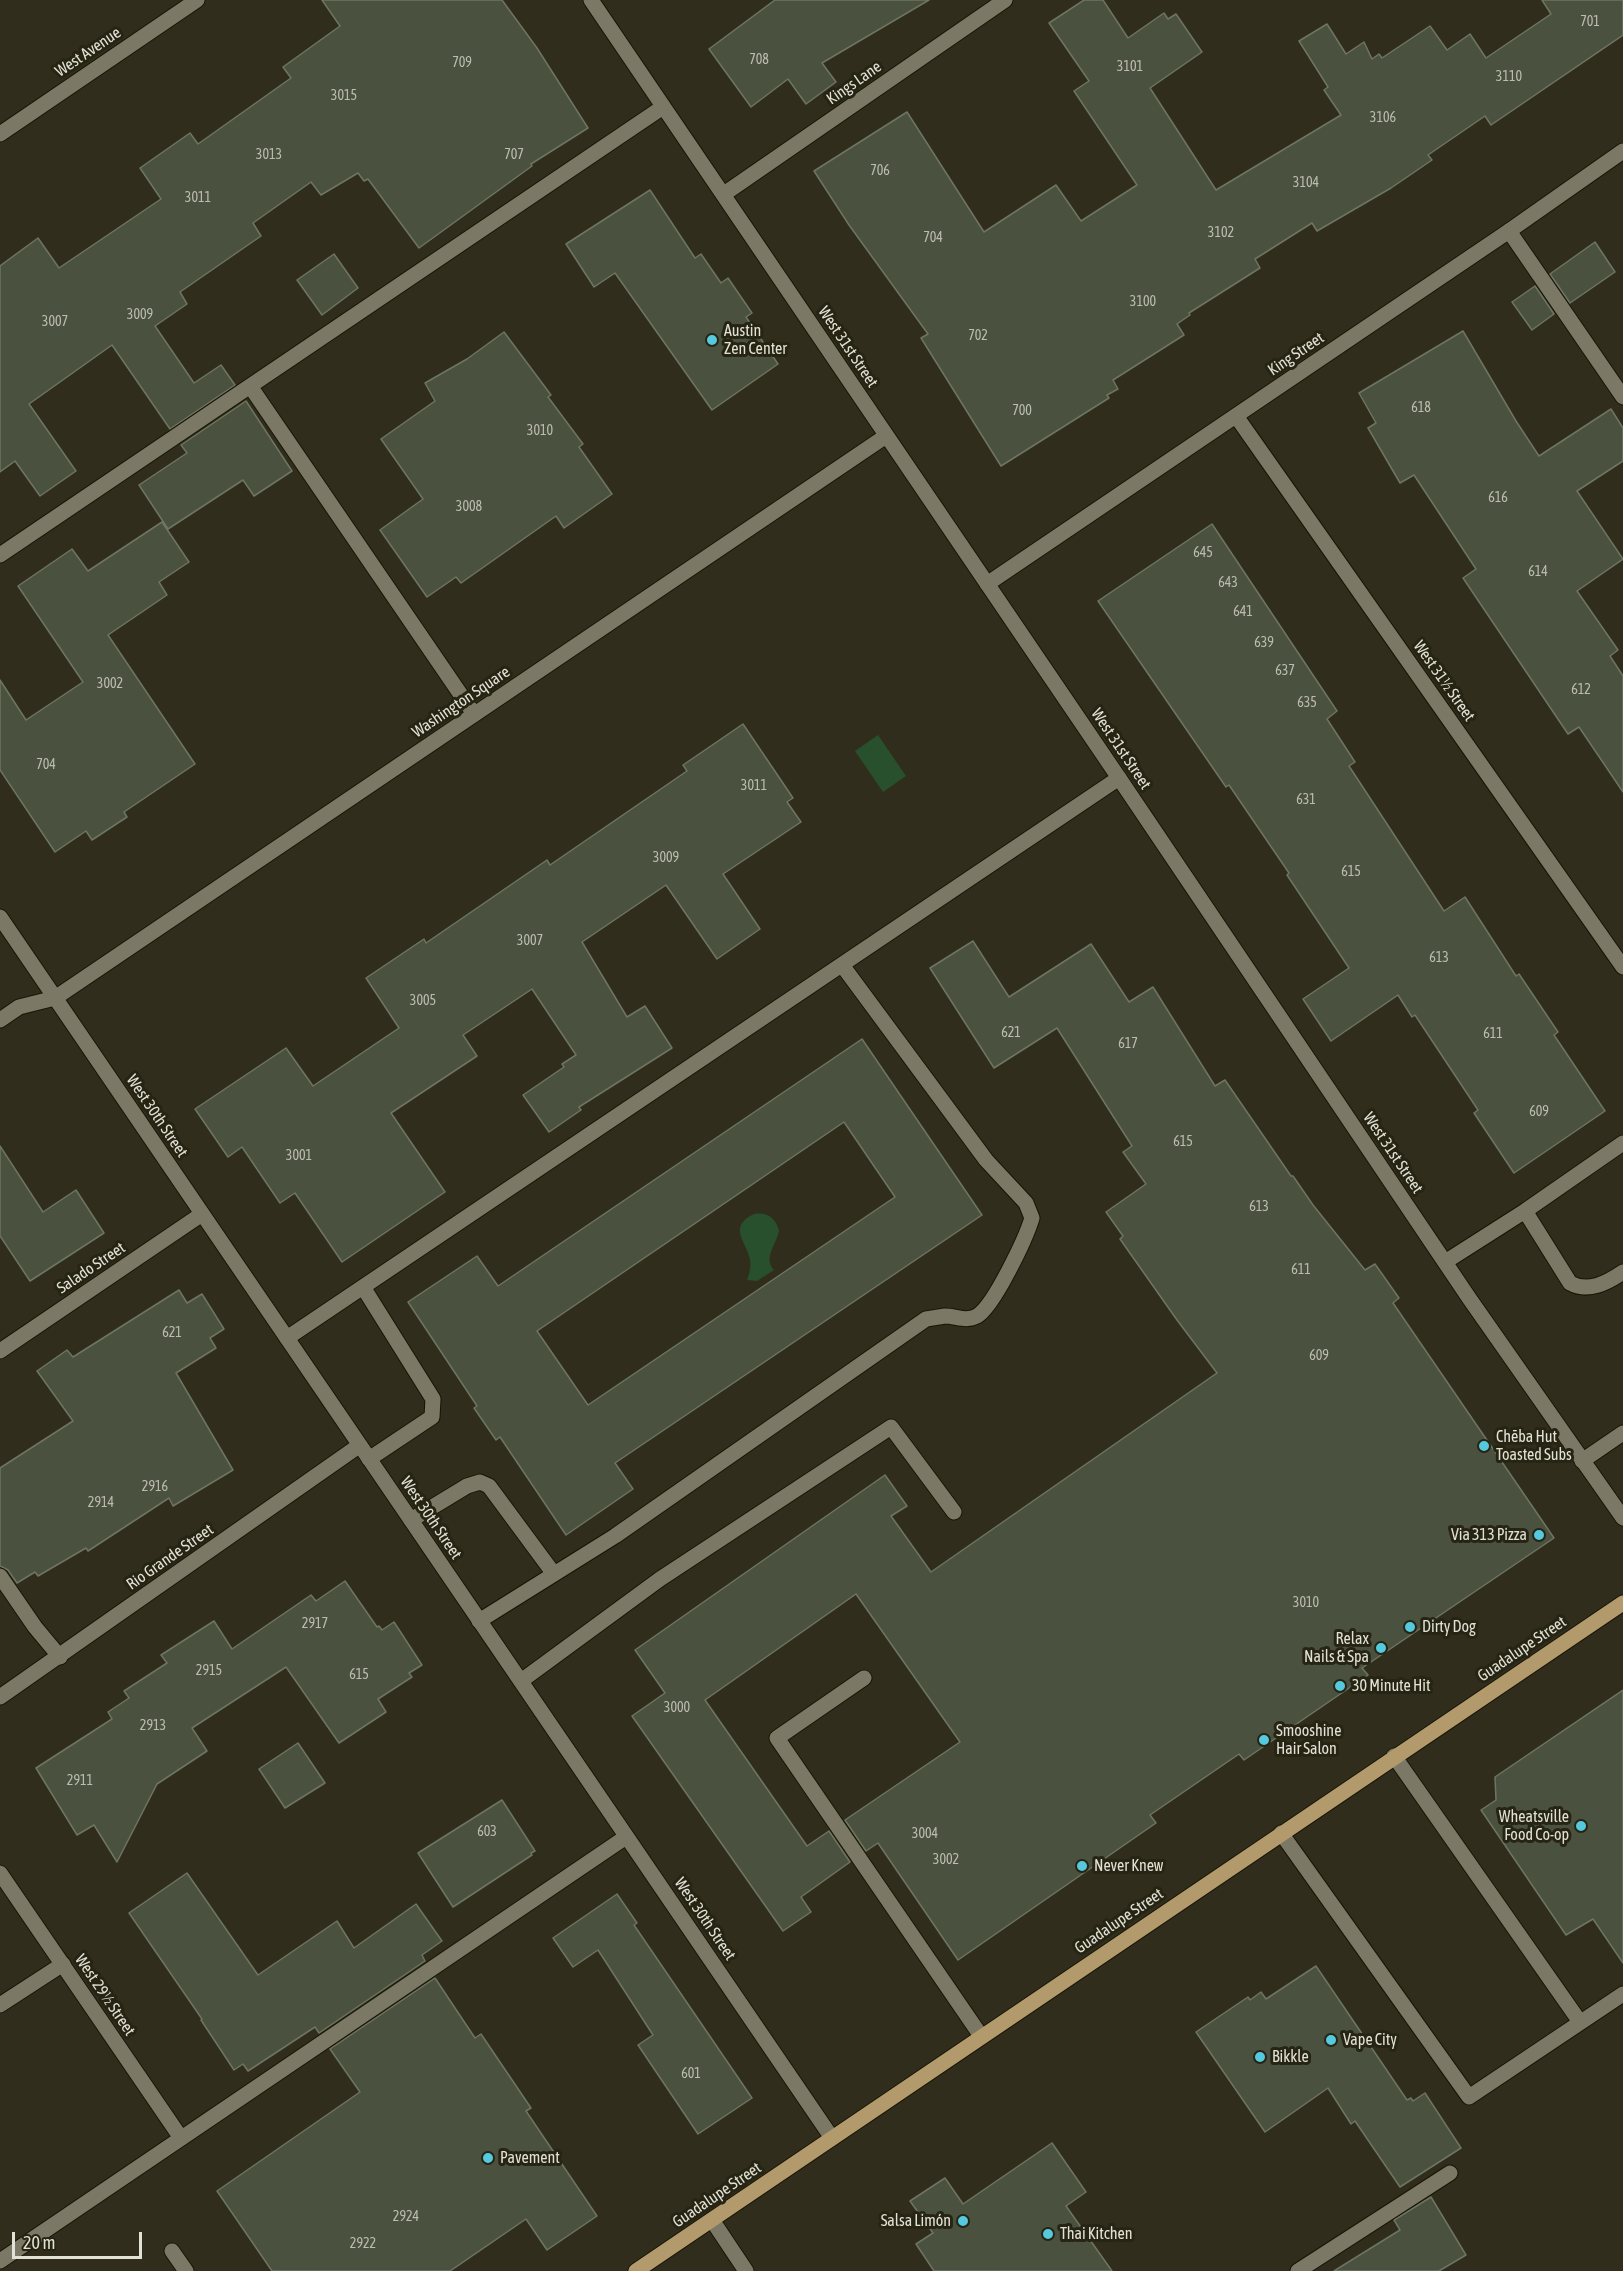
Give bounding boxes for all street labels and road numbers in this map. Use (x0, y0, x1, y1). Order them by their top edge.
street label: West Avenue (51, 23, 125, 81)
street label: Kings Lane (823, 57, 885, 109)
street label: West 31st Street (814, 303, 882, 391)
street label: King Street (1264, 328, 1328, 380)
street label: West 31½ Street (1409, 637, 1479, 725)
street label: Washington Square (409, 662, 513, 742)
street label: West 31st Street (1087, 705, 1155, 793)
street label: West 30th Street (122, 1071, 192, 1161)
street label: West 31st Street (1359, 1109, 1427, 1197)
street label: Salado Street (53, 1238, 129, 1298)
street label: West 30th Street (396, 1473, 466, 1563)
street label: Rio Grande Street (123, 1520, 217, 1594)
street label: Guadalupe Street (1474, 1612, 1570, 1686)
street label: West 30th Street (670, 1874, 740, 1964)
street label: Guadalupe Street (1071, 1884, 1167, 1958)
street label: West 29½ Street (71, 1951, 139, 2039)
street label: Guadalupe Street (669, 2158, 765, 2232)

